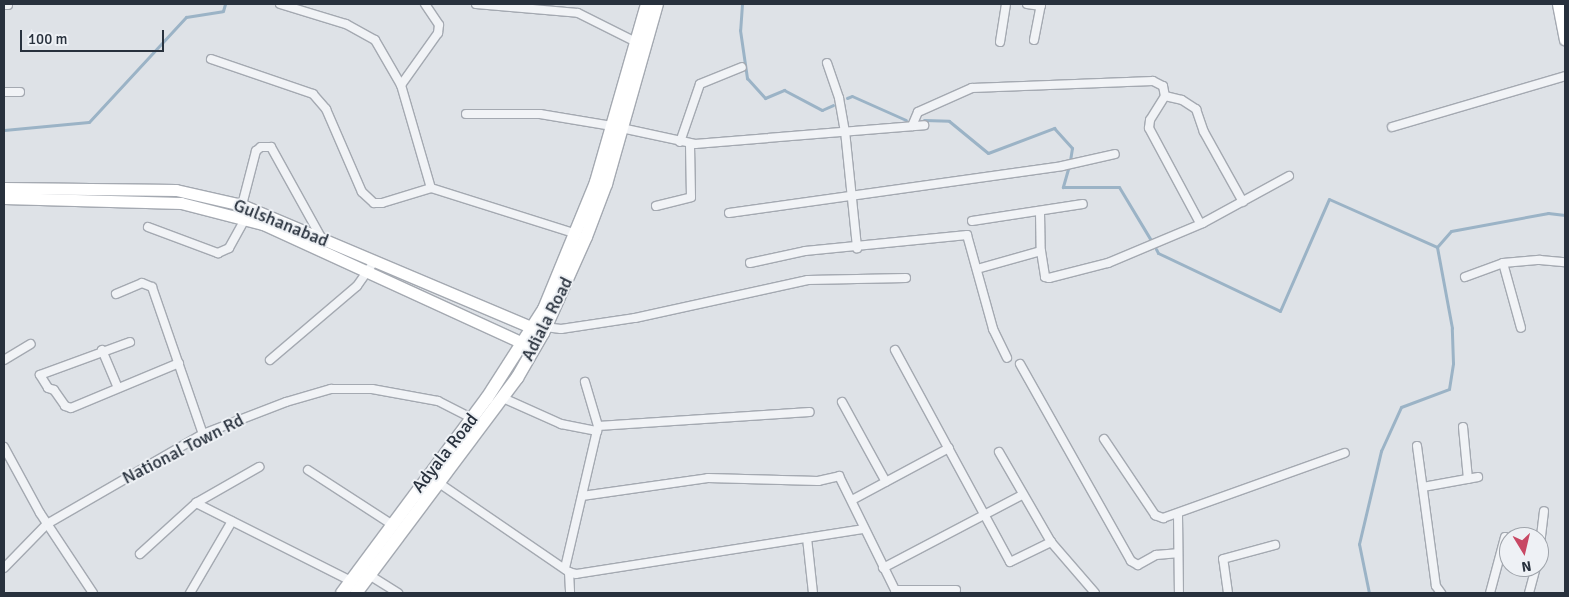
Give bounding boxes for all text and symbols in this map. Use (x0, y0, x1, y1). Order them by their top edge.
scale bar (22, 20, 166, 52)
text: 100 m (28, 30, 68, 48)
street label: Gulshanabad (230, 194, 332, 252)
street label: Adiala Road (517, 273, 577, 365)
street label: National Town Rd (119, 409, 247, 489)
street label: Adyala Road (407, 409, 483, 497)
north arrow (1499, 527, 1549, 577)
text: N (1520, 557, 1532, 575)

